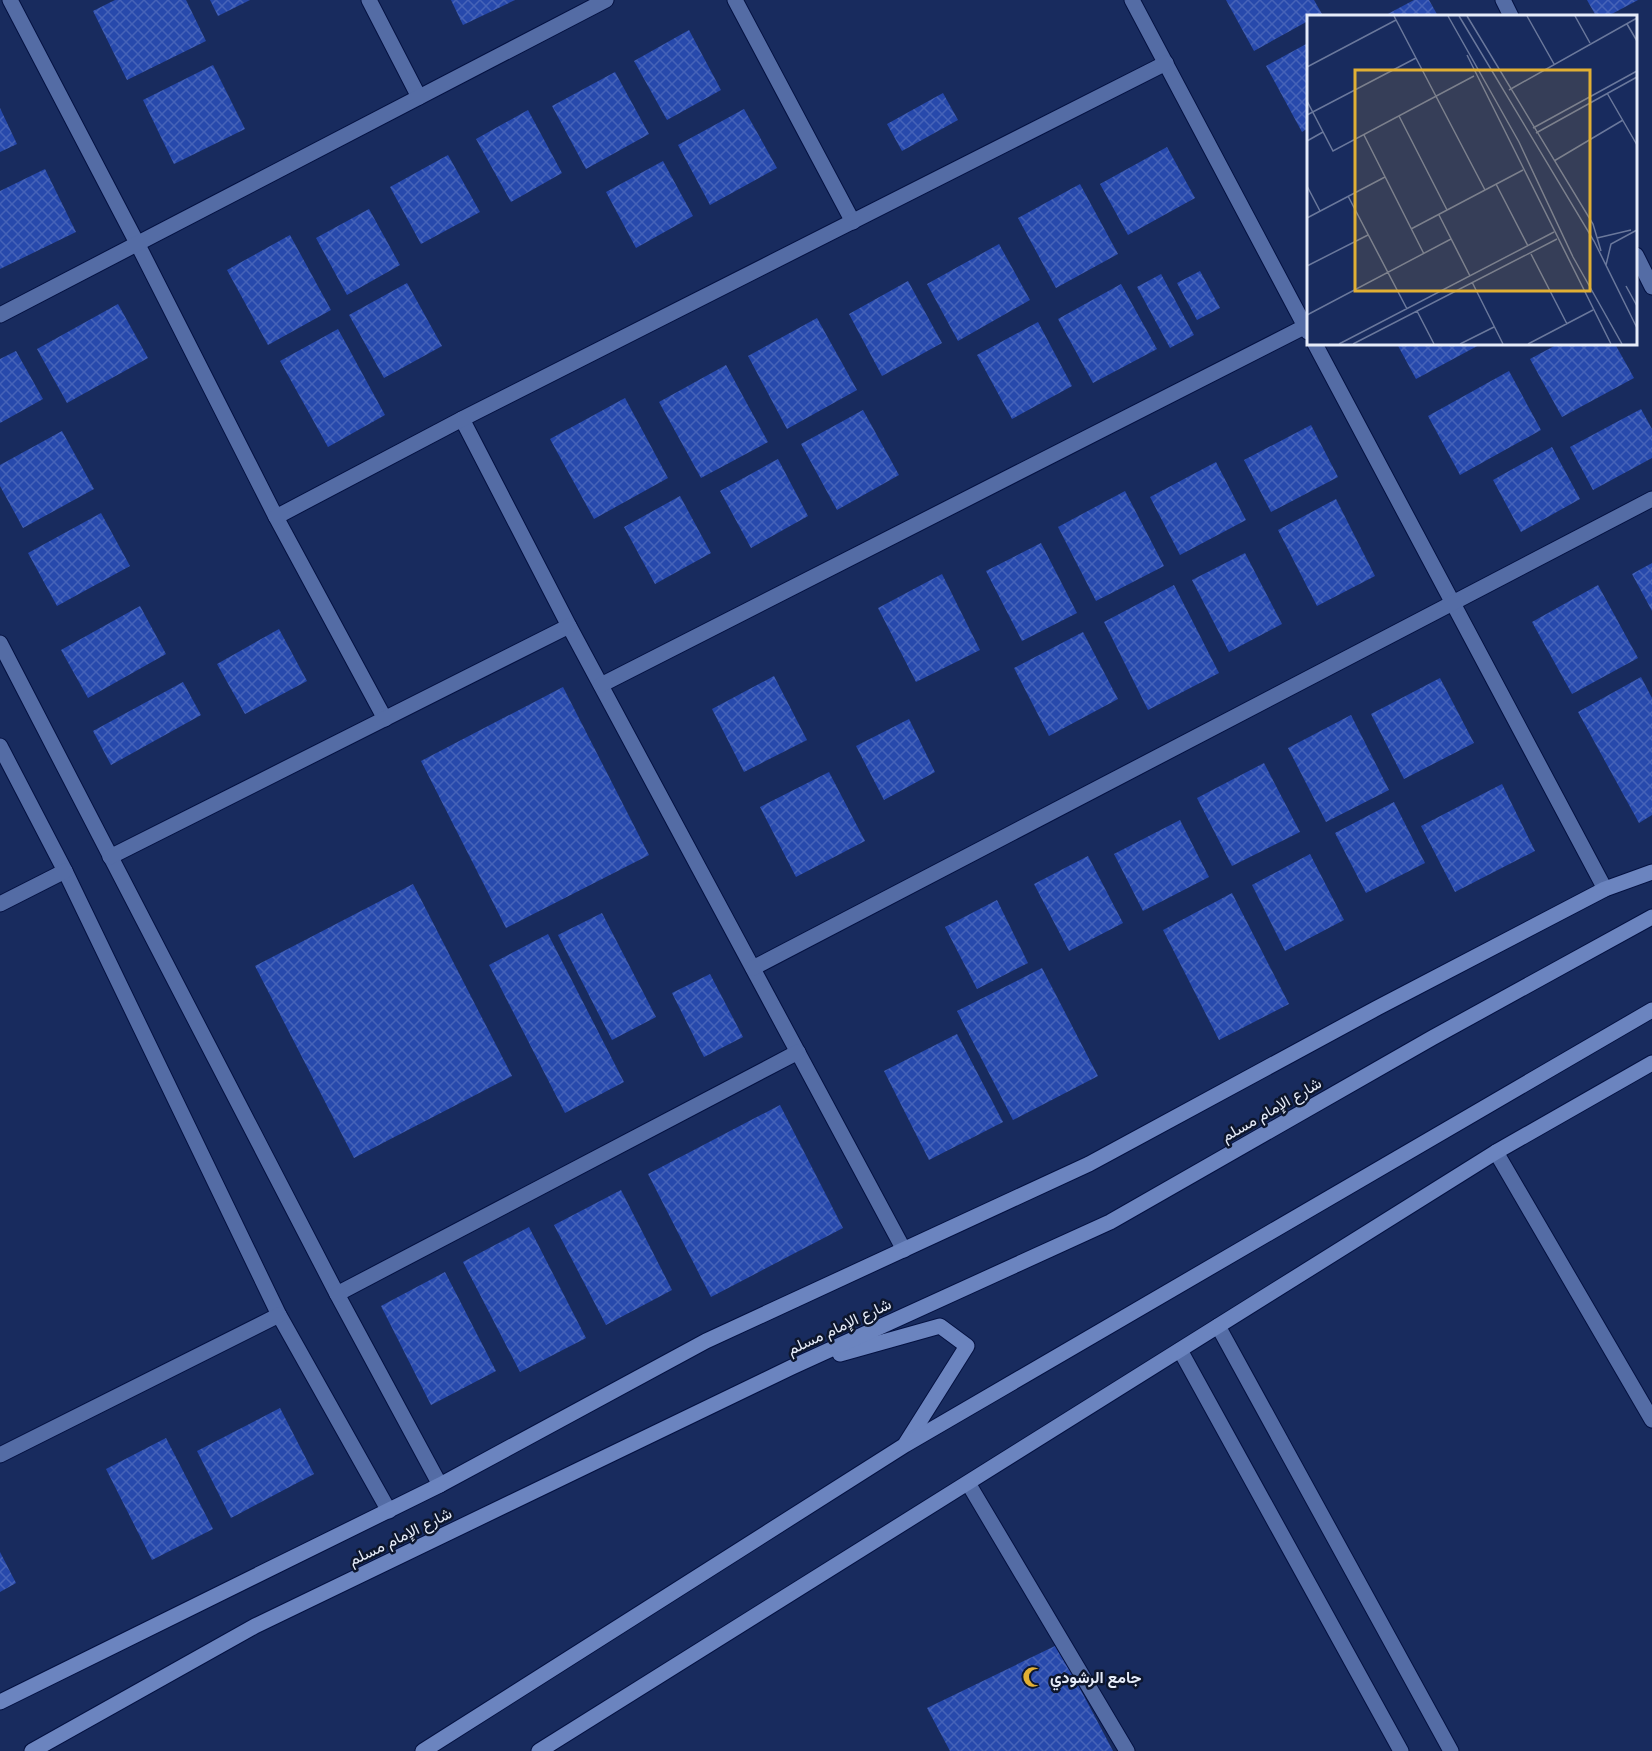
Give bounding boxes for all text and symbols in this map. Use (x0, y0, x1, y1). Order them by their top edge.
inset map (1307, 15, 1637, 345)
street label: شارع الإمام مسلم (1217, 1072, 1326, 1148)
street label: شارع الإمام مسلم (784, 1293, 895, 1361)
street label: شارع الإمام مسلم (345, 1502, 456, 1571)
mosque icon: جامع الرشودي (1021, 1665, 1045, 1689)
place label: جامع الرشودي (1050, 1667, 1141, 1691)

